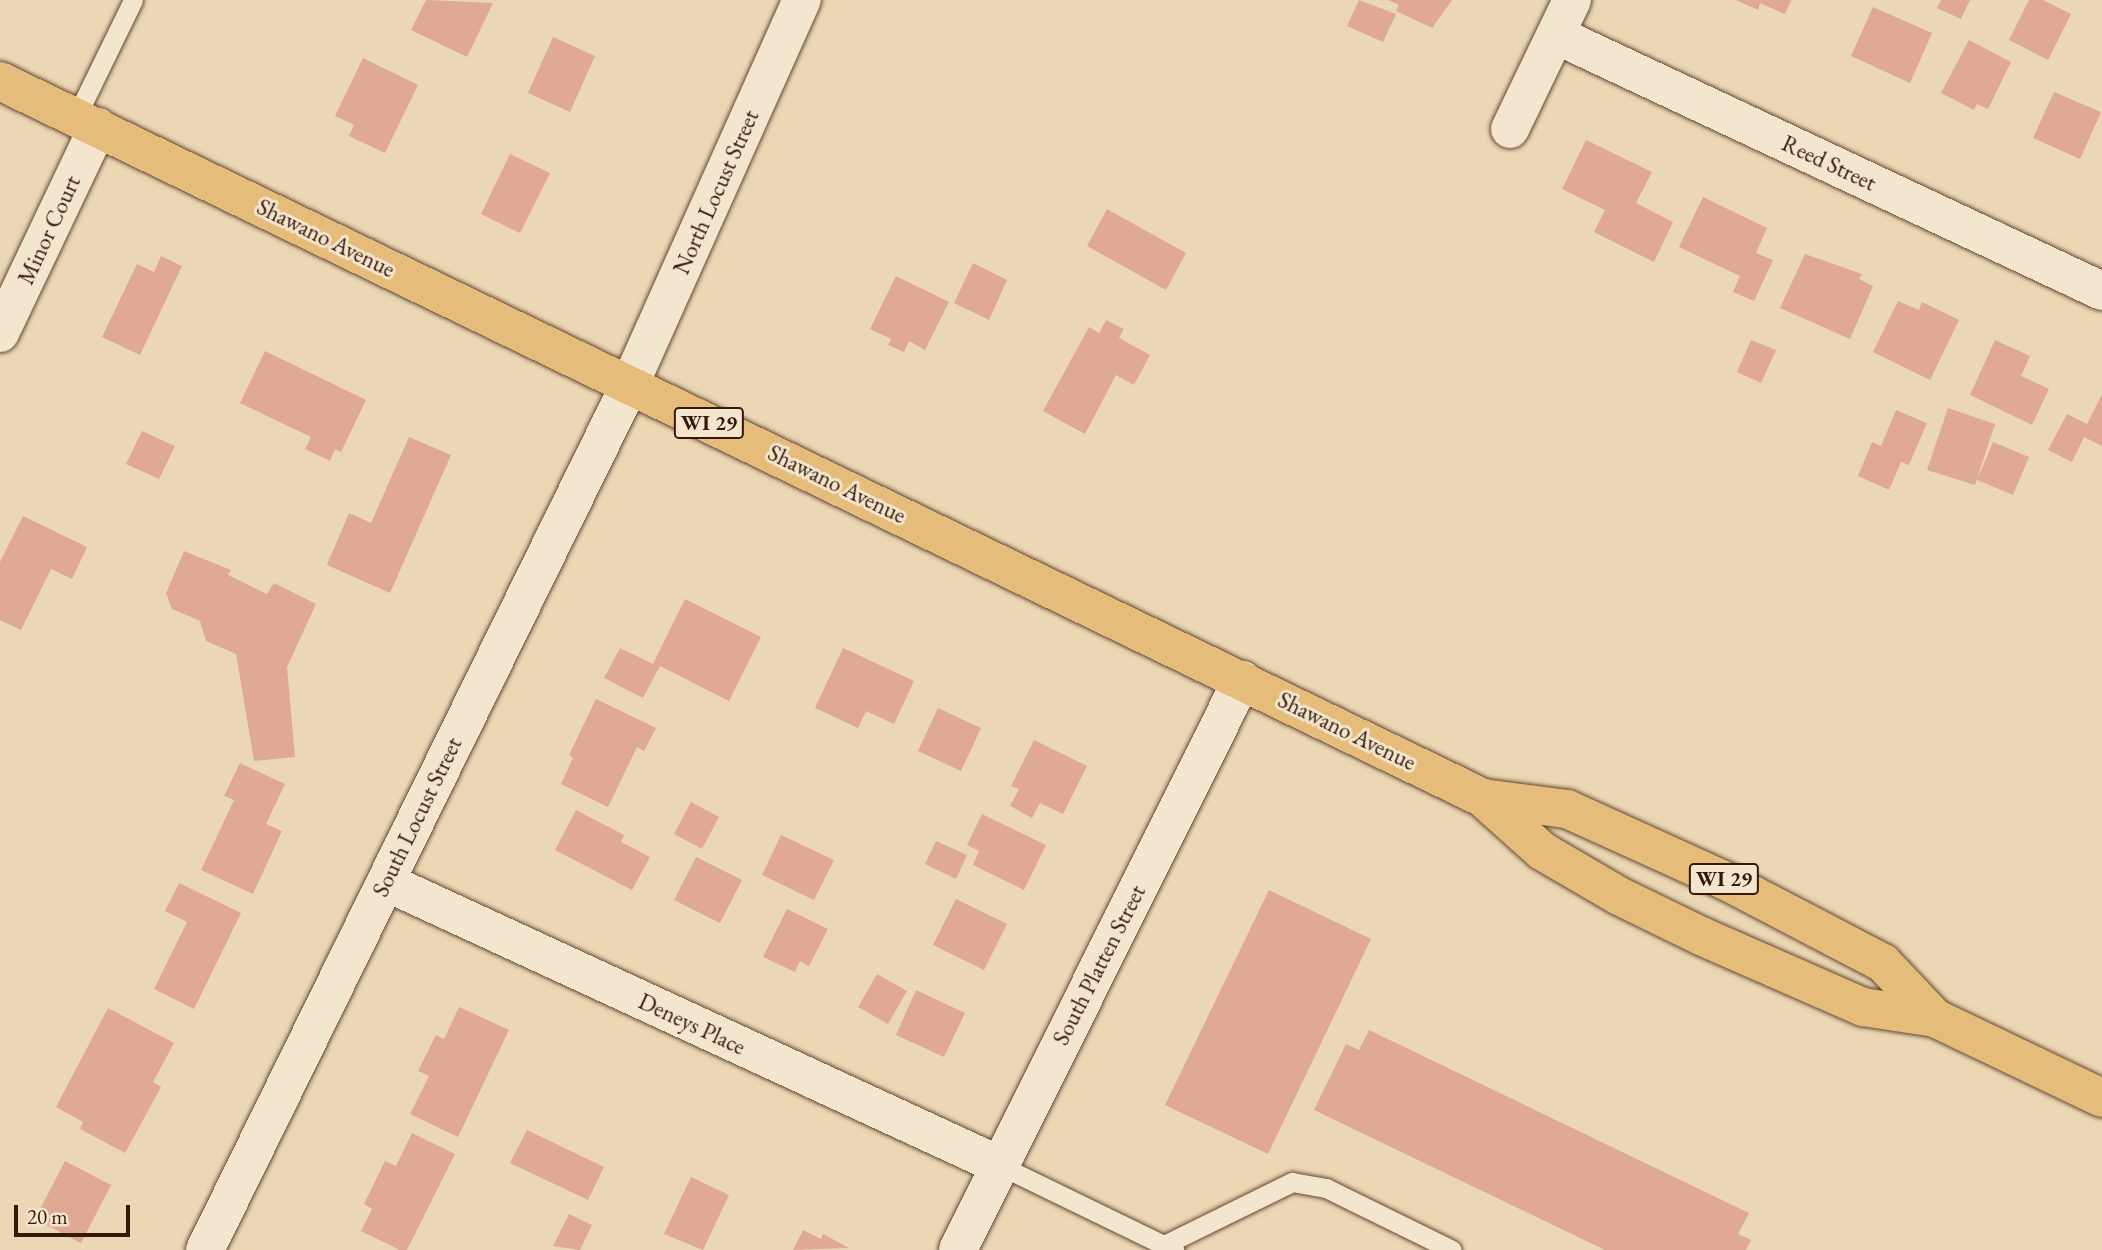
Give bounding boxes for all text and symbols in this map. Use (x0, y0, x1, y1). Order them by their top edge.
street label: North Locust Street (667, 106, 765, 278)
street label: Reed Street (1778, 129, 1880, 197)
street label: Minor Court (12, 171, 86, 289)
street label: Shawano Avenue (253, 193, 399, 283)
road number: WI 29 (672, 406, 746, 440)
street label: Shawano Avenue (764, 439, 910, 529)
street label: Shawano Avenue (1274, 686, 1420, 776)
street label: South Locust Street (366, 733, 468, 901)
road number: WI 29 (1687, 862, 1761, 896)
street label: South Platten Street (1047, 880, 1151, 1050)
street label: Deneys Place (634, 987, 750, 1061)
scale bar (18, 1190, 133, 1234)
text: 20 m (27, 1203, 68, 1230)

